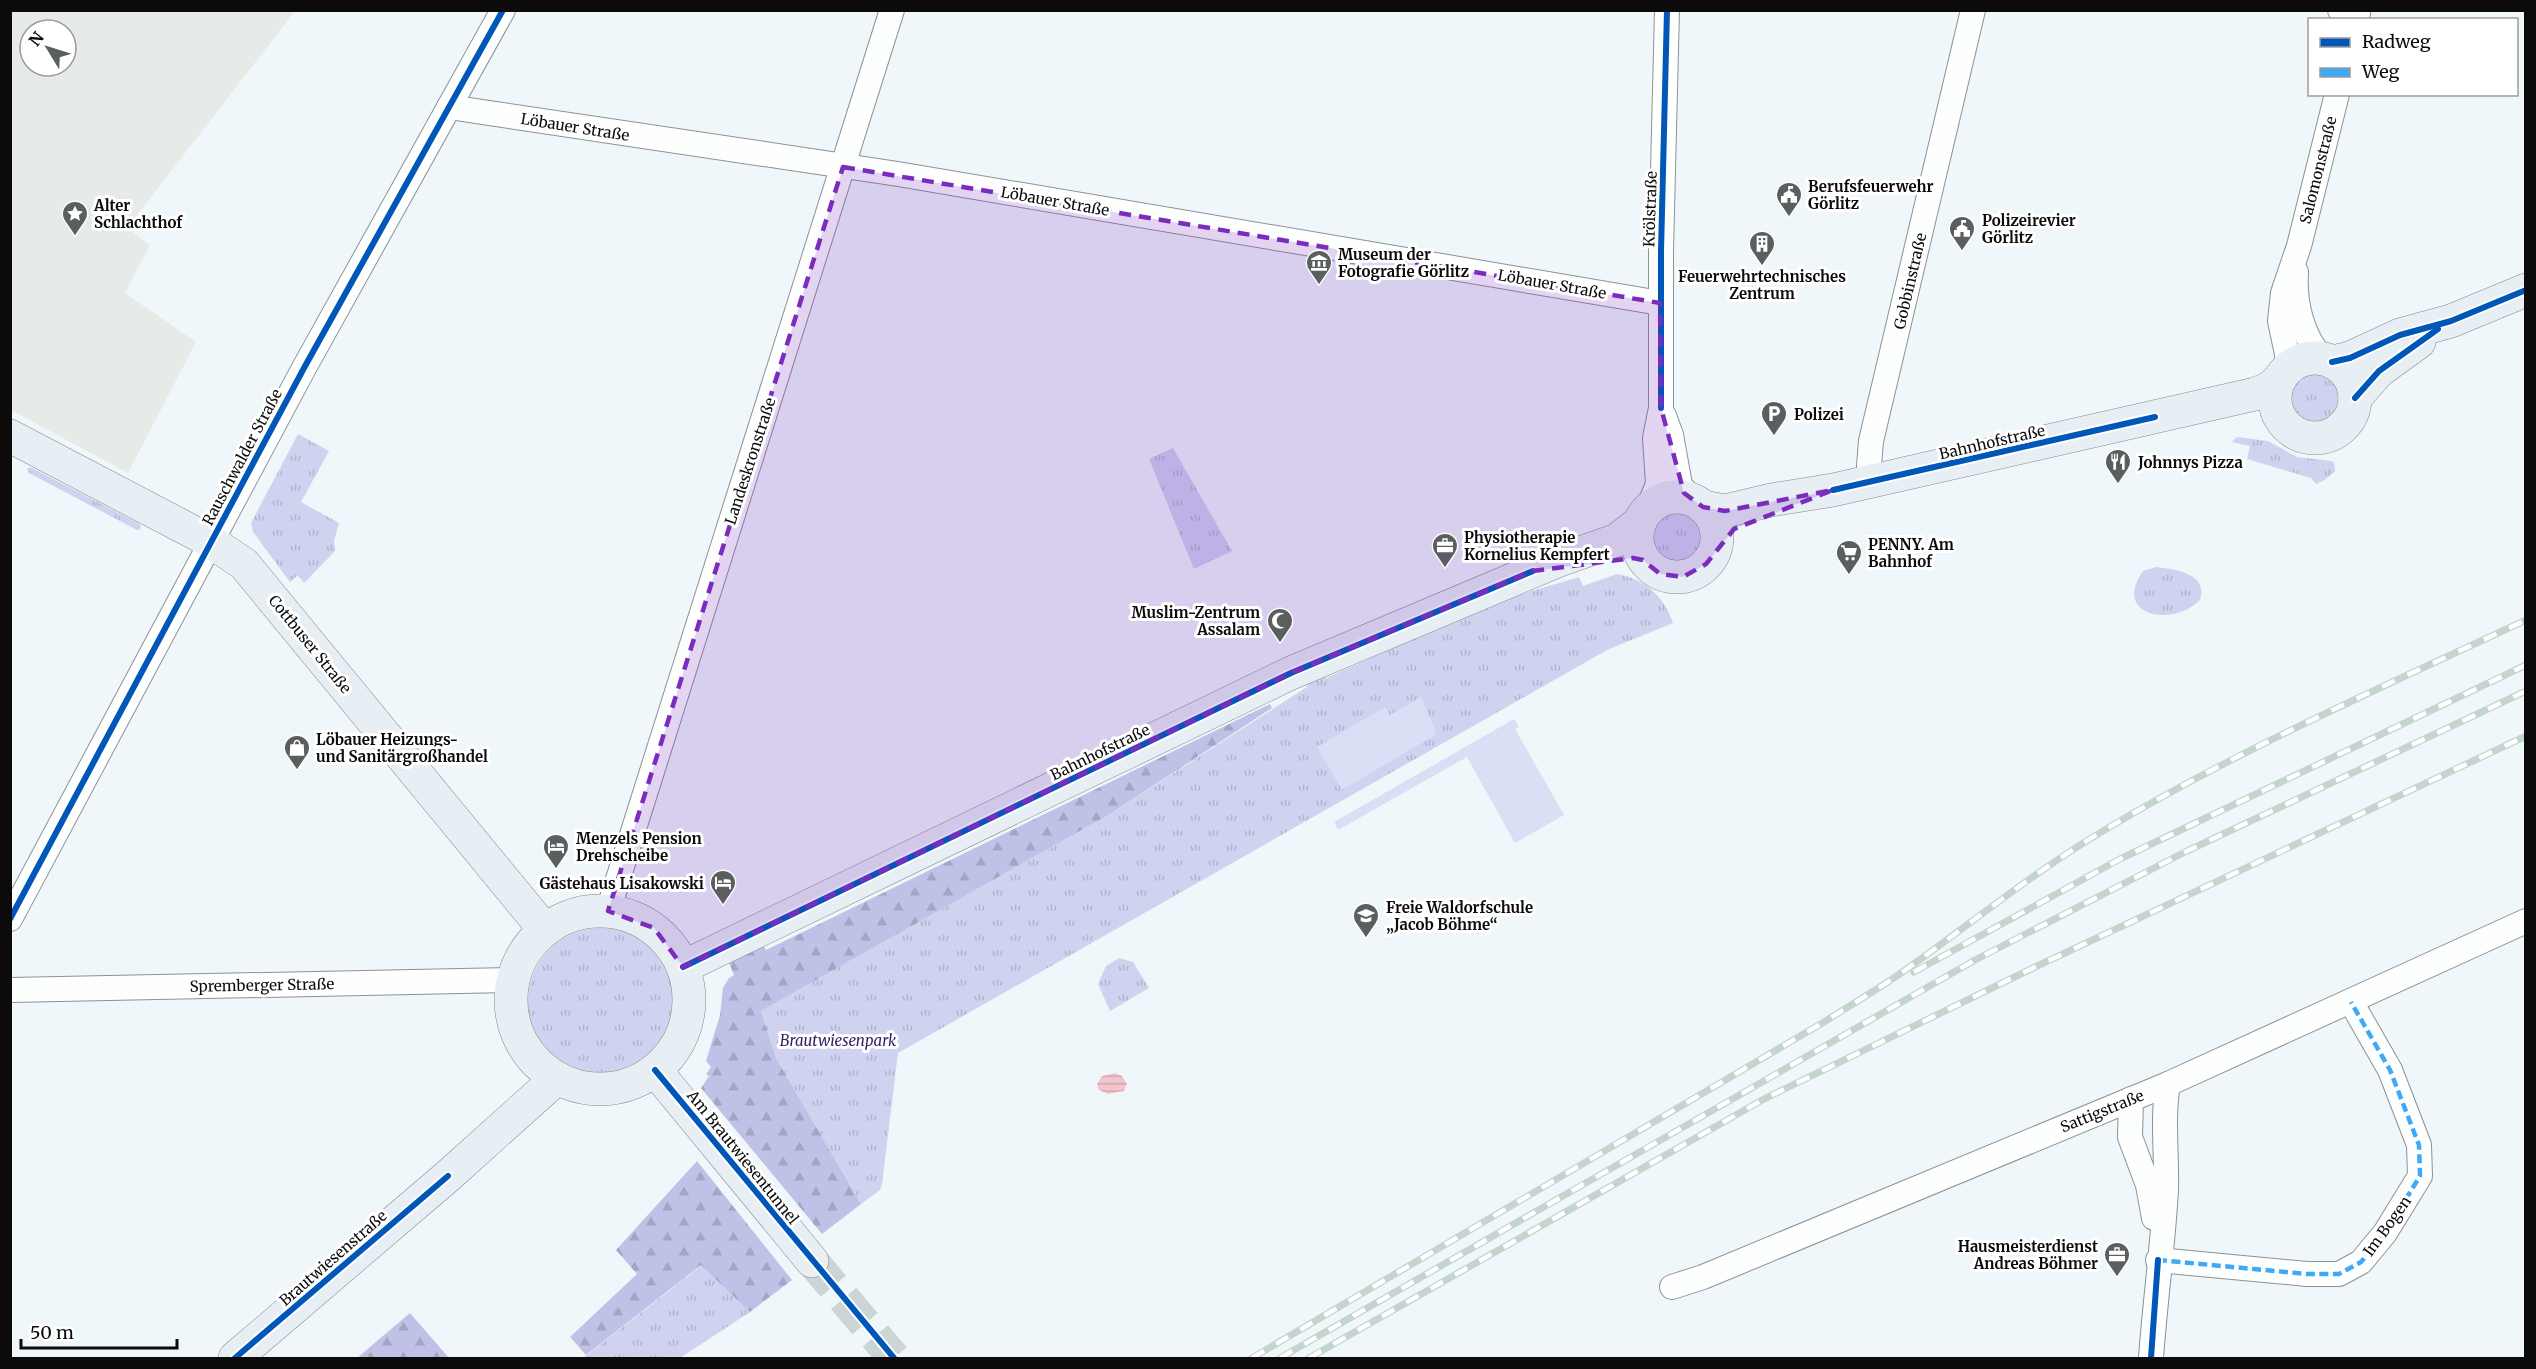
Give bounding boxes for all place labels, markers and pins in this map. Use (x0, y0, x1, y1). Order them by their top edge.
place label: Berufsfeuerwehr Görlitz (1808, 177, 1934, 213)
public building icon: Berufsfeuerwehr Görlitz (1774, 180, 1804, 218)
place label: Alter Schlachthof (93, 196, 183, 232)
place icon: Alter Schlachthof (60, 199, 90, 237)
place label: Polizeirevier Görlitz (1982, 211, 2076, 247)
public building icon: Polizeirevier Görlitz (1947, 214, 1977, 252)
building icon: Feuerwehrtechnisches Zentrum (1747, 229, 1777, 267)
place label: Museum der Fotografie Görlitz (1338, 245, 1469, 281)
museum icon: Museum der Fotografie Görlitz (1304, 248, 1334, 286)
place label: Feuerwehrtechnisches Zentrum (1678, 267, 1846, 303)
parking icon: Polizei (1759, 399, 1789, 437)
place label: Polizei (1794, 405, 1844, 424)
restaurant icon: Johnnys Pizza (2103, 447, 2133, 485)
place label: Johnnys Pizza (2137, 453, 2243, 472)
place label: Physiotherapie Kornelius Kempfert (1464, 528, 1610, 564)
office icon: Physiotherapie Kornelius Kempfert (1430, 531, 1460, 569)
place label: PENNY. Am Bahnhof (1868, 535, 1954, 571)
supermarket icon: PENNY. Am Bahnhof (1834, 538, 1864, 576)
place label: Muslim-Zentrum Assalam (1132, 603, 1260, 639)
mosque icon: Muslim-Zentrum Assalam (1265, 606, 1295, 644)
place label: Löbauer Heizungs- und Sanitärgroßhandel (316, 730, 488, 766)
shop icon: Löbauer Heizungs- und Sanitärgroßhandel (282, 733, 312, 771)
place label: Menzels Pension Drehscheibe (576, 829, 702, 865)
hotel icon: Menzels Pension Drehscheibe (541, 832, 571, 870)
hotel icon: Gästehaus Lisakowski (708, 868, 738, 906)
place label: Gästehaus Lisakowski (540, 874, 704, 893)
place label: Freie Waldorfschule „Jacob Böhme“ (1386, 898, 1533, 934)
school or university icon: Freie Waldorfschule „Jacob Böhme“ (1351, 901, 1381, 939)
place label: Hausmeisterdienst Andreas Böhmer (1958, 1237, 2098, 1273)
office icon: Hausmeisterdienst Andreas Böhmer (2102, 1240, 2132, 1278)

